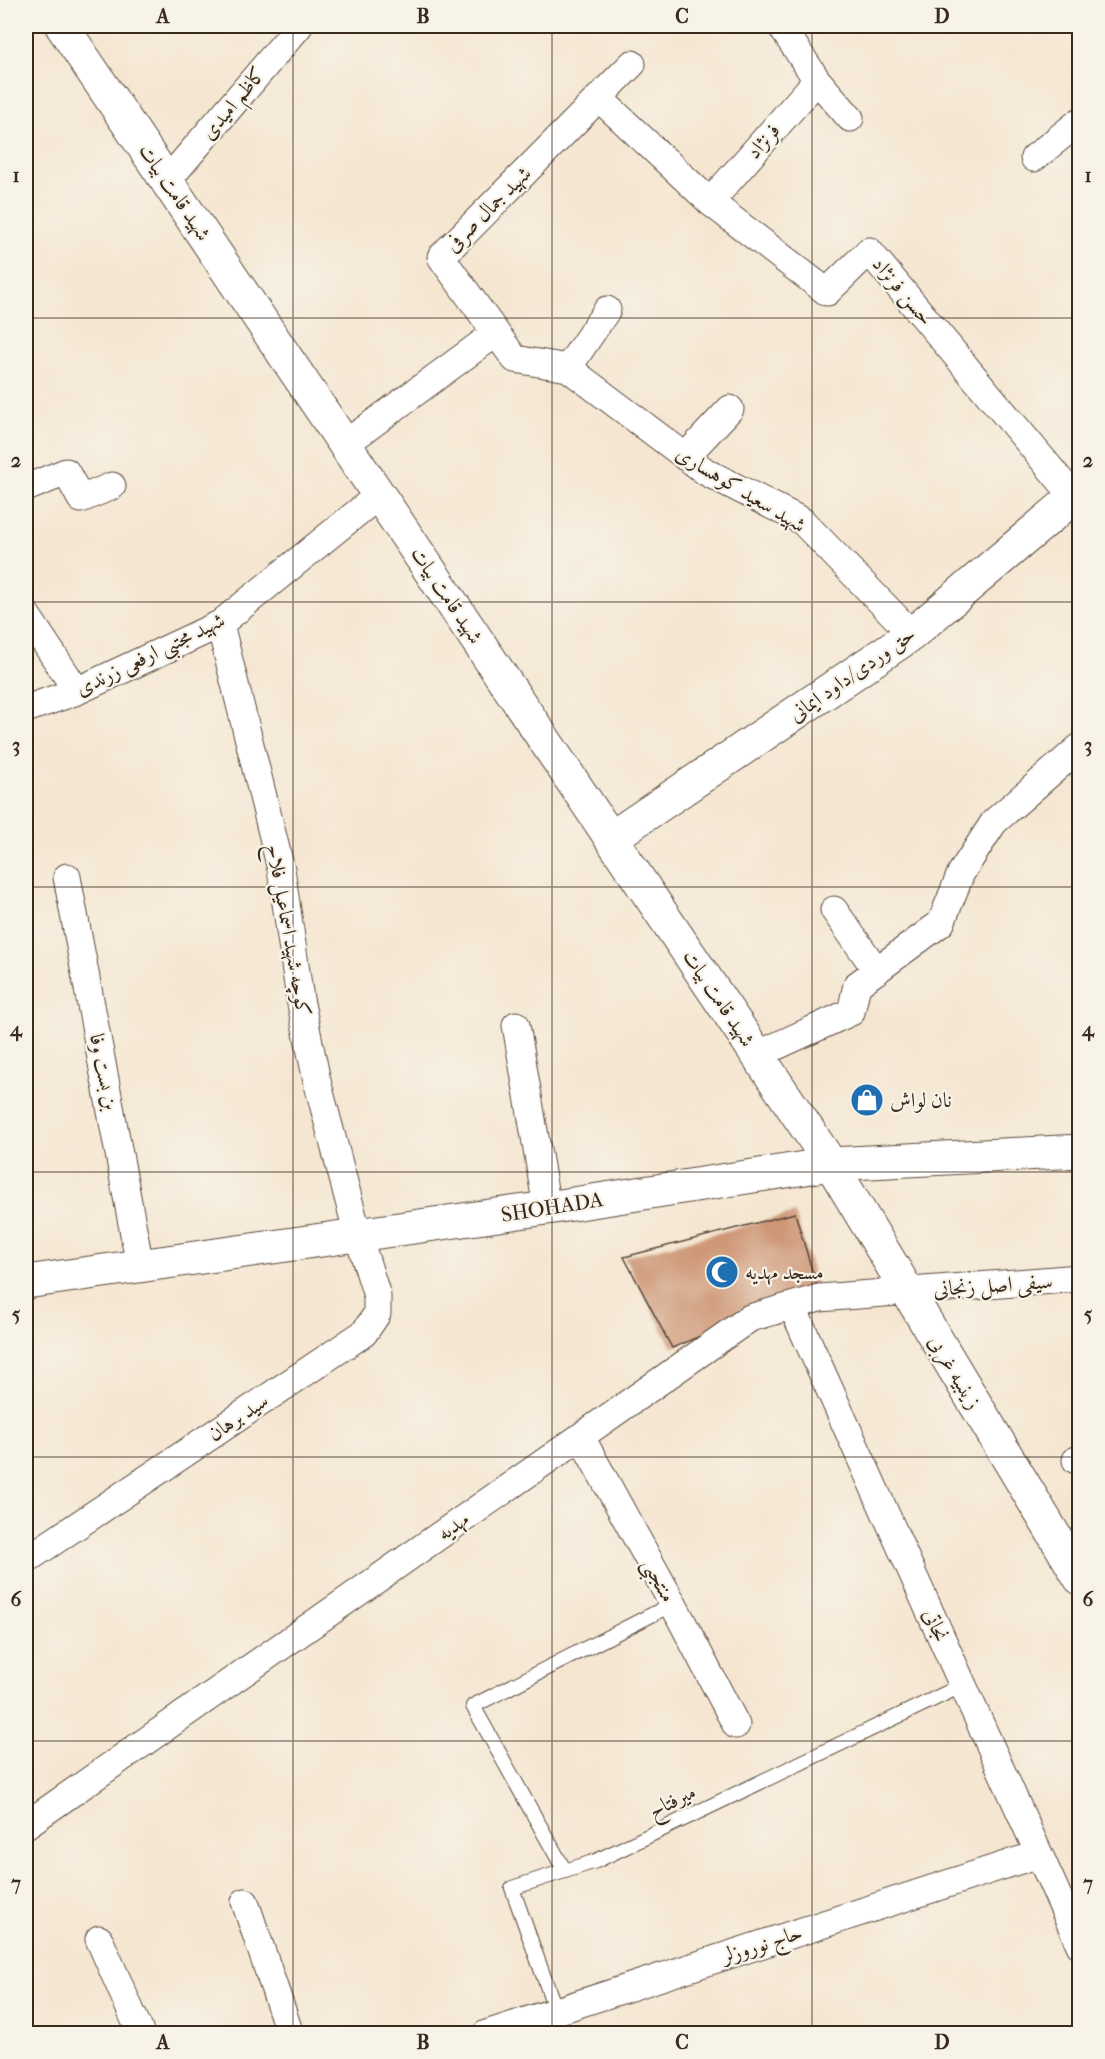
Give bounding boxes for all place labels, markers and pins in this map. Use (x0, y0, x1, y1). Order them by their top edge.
shop icon: نان لواش (849, 1082, 885, 1118)
place label: نان لواش (890, 1088, 952, 1113)
mosque icon: مسجد مهدیه (704, 1254, 740, 1290)
place label: مسجد مهدیه (745, 1260, 824, 1286)

